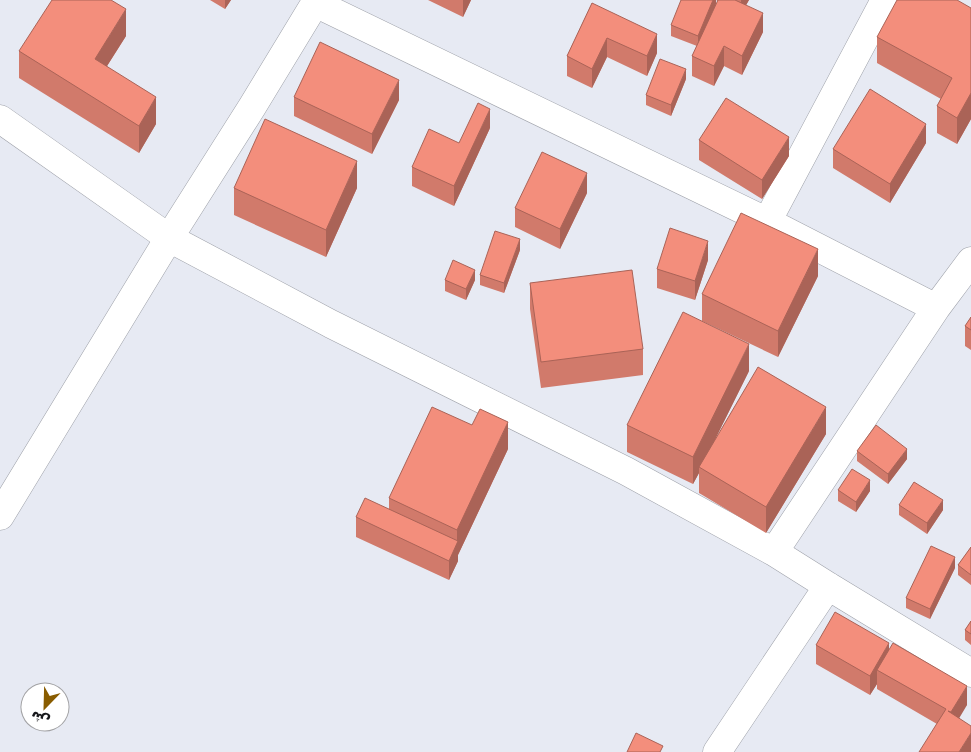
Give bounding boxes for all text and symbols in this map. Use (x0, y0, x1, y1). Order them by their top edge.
north arrow (20, 682, 70, 732)
text: ش (28, 708, 52, 730)

